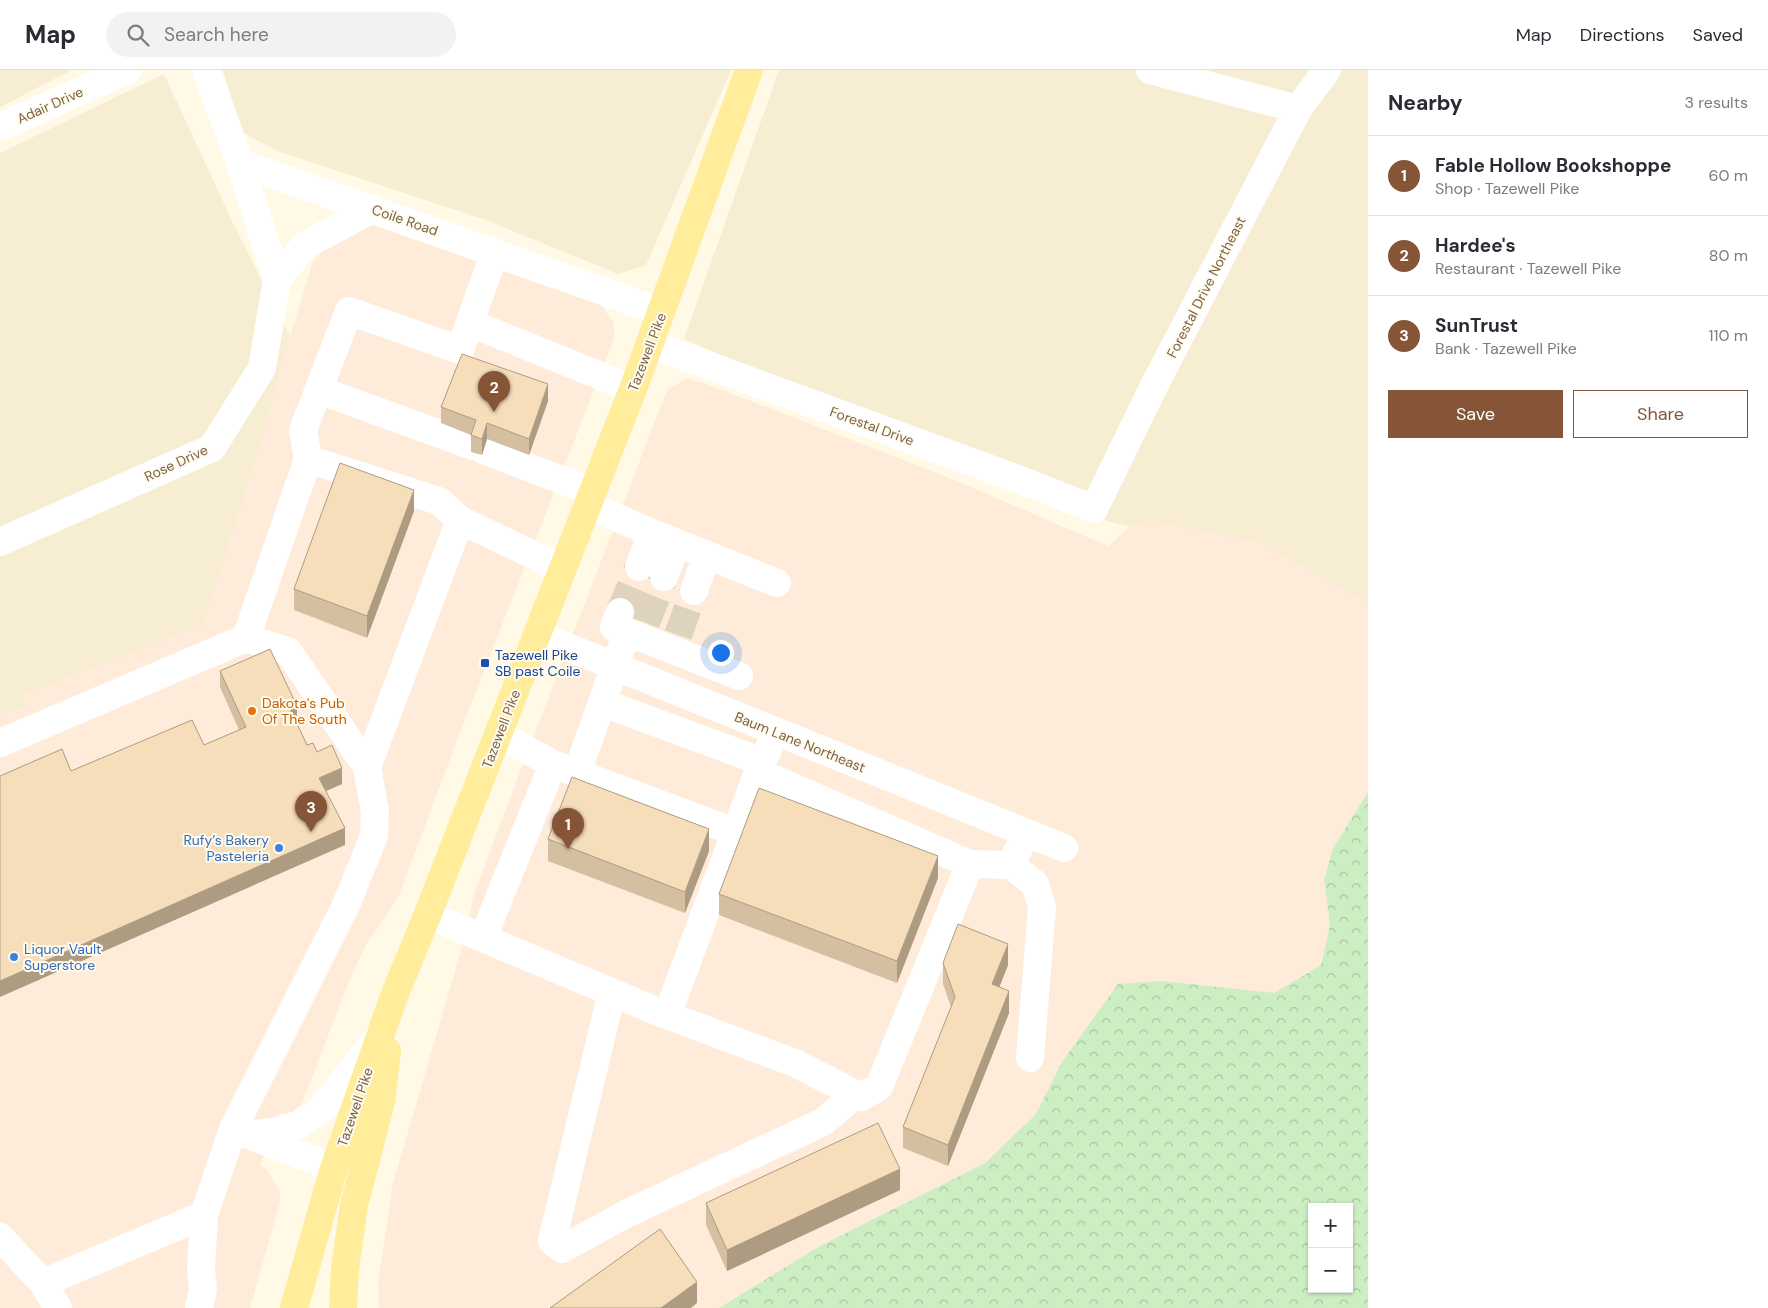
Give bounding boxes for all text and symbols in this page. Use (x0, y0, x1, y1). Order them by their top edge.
search box (106, 12, 456, 57)
text: Map (25, 19, 76, 50)
icon: search (124, 21, 152, 49)
text: Search here (164, 22, 269, 47)
text: Map (1516, 23, 1552, 47)
text: Directions (1580, 23, 1665, 47)
text: Saved (1693, 23, 1743, 47)
street label: Adair Drive (14, 82, 86, 128)
text: Nearby (1388, 89, 1462, 117)
text: 3 results (1685, 92, 1748, 113)
text: Fable Hollow Bookshoppe (1435, 153, 1672, 178)
text: 1 (1401, 165, 1407, 186)
text: 60 m (1708, 165, 1748, 186)
text: Shop · Tazewell Pike (1435, 178, 1579, 199)
street label: Coile Road (369, 200, 441, 240)
street label: Forestal Drive Northeast (1162, 213, 1250, 361)
text: Hardee's (1435, 233, 1516, 258)
text: 2 (1399, 245, 1409, 266)
text: 80 m (1709, 245, 1748, 266)
text: Restaurant · Tazewell Pike (1435, 258, 1621, 279)
street label: Tazewell Pike (624, 310, 670, 394)
text: SunTrust (1435, 313, 1518, 338)
text: 3 (1399, 325, 1409, 346)
text: 110 m (1709, 325, 1748, 346)
text: Bank · Tazewell Pike (1435, 338, 1577, 359)
pin: 2 (478, 371, 510, 412)
button: Save (1388, 390, 1563, 438)
button: Share (1573, 390, 1748, 438)
street label: Forestal Drive (827, 402, 917, 450)
street label: Rose Drive (141, 440, 211, 486)
your location (708, 640, 734, 666)
place label: Tazewell Pike SB past Coile (495, 646, 580, 680)
marker: Tazewell Pike SB past Coile (479, 657, 491, 669)
street label: Tazewell Pike (478, 687, 524, 771)
place label: Dakota's Pub Of The South (262, 694, 347, 728)
marker: Dakota's Pub Of The South (246, 705, 258, 717)
street label: Baum Lane Northeast (732, 708, 868, 776)
pin: 3 (295, 791, 327, 832)
pin: 1 (552, 808, 584, 849)
place label: Rufy’s Bakery Pasteleria (184, 831, 269, 865)
marker: Rufy’s Bakery Pasteleria (273, 842, 285, 854)
place label: Liquor Vault Superstore (24, 940, 102, 974)
marker: Liquor Vault Superstore (8, 951, 20, 963)
street label: Tazewell Pike (333, 1065, 377, 1149)
map controls (1308, 1203, 1353, 1293)
button: + (1308, 1203, 1353, 1248)
button: − (1308, 1248, 1353, 1293)

